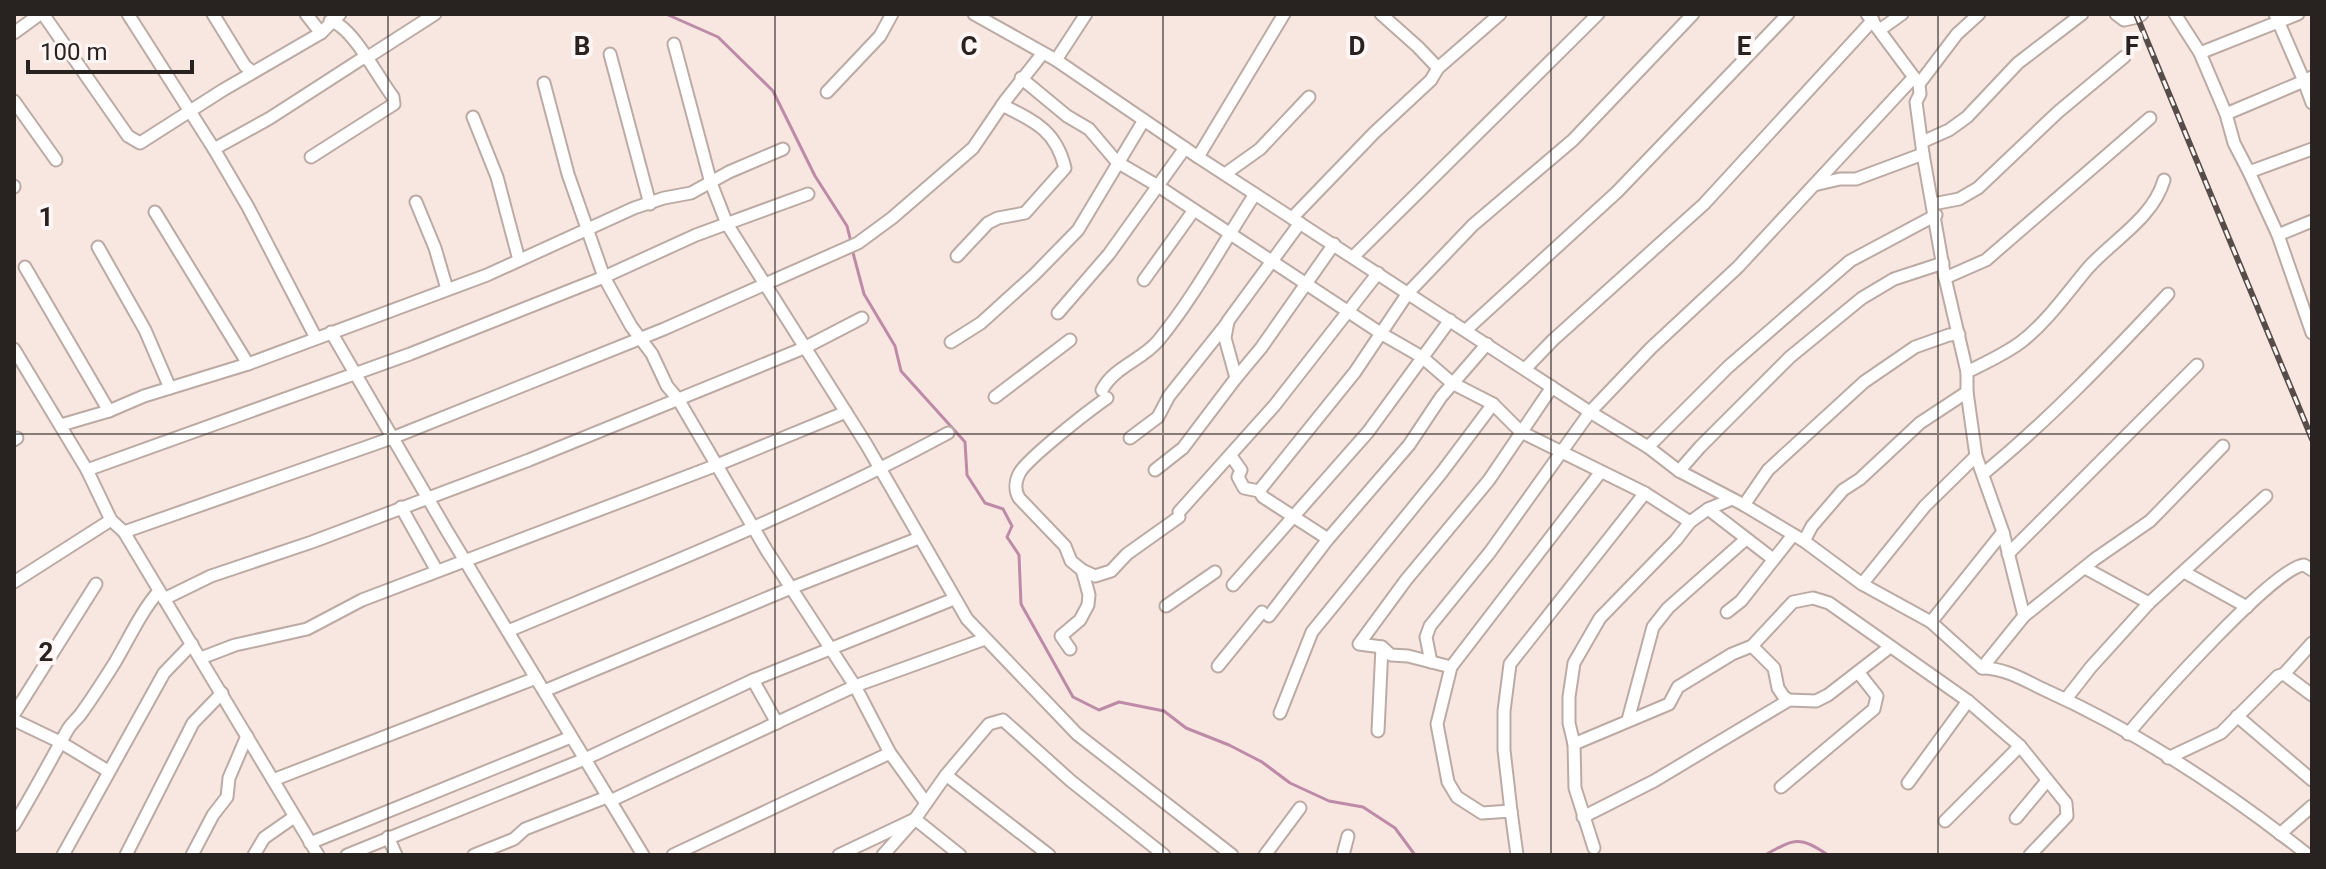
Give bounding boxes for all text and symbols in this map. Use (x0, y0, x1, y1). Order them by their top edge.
scale bar (28, 24, 192, 74)
text: B (574, 31, 590, 61)
text: C (960, 31, 978, 61)
text: D (1349, 31, 1365, 61)
text: E (1737, 31, 1752, 61)
text: F (2125, 31, 2139, 61)
text: 100 m (40, 38, 107, 66)
text: 1 (39, 202, 53, 232)
text: 2 (39, 637, 53, 667)

